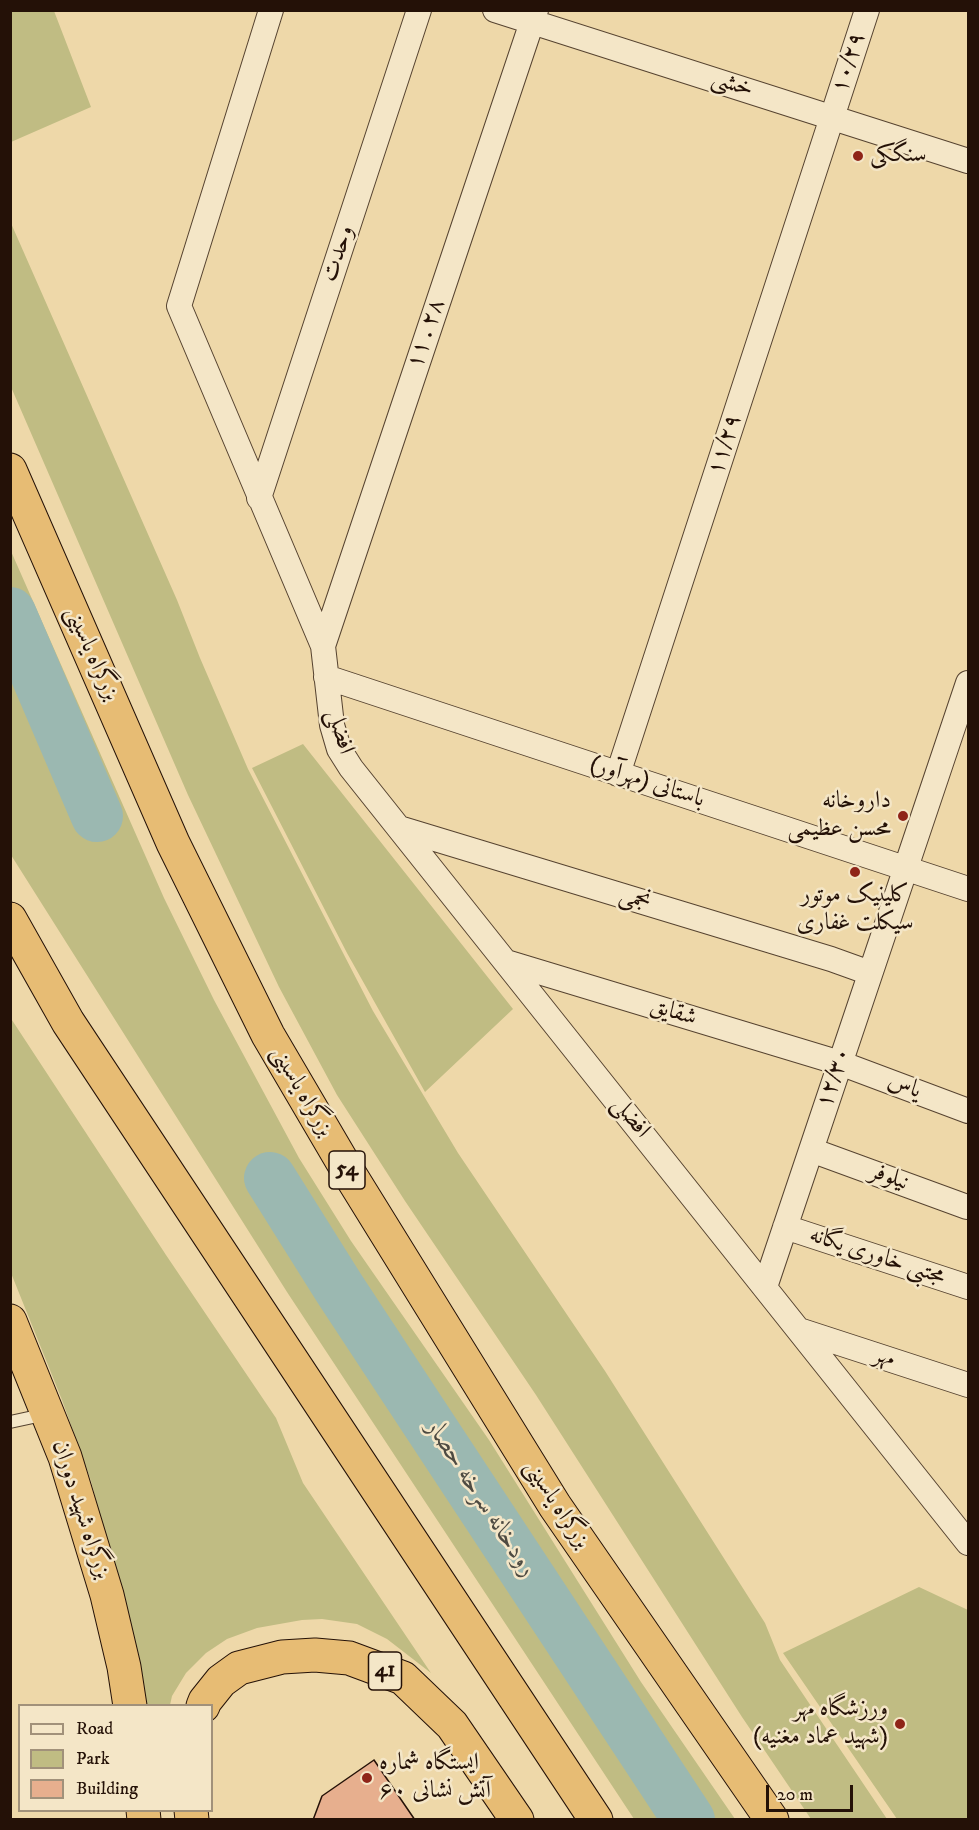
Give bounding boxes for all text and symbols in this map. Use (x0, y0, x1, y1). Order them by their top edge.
street label: ۱۰/۲۹ (827, 29, 873, 97)
street label: خشی (708, 65, 756, 105)
place label: سنگکی (870, 142, 927, 170)
marker: سنگکی (851, 149, 865, 163)
street label: وحدت (316, 222, 362, 286)
street label: ۱۱ . ۲۸ (402, 295, 452, 373)
street label: ۱۱/۲۹ (703, 411, 749, 479)
street label: بزرگراه یاسینی (57, 602, 125, 706)
street label: افضلی (319, 706, 359, 758)
street label: باستانی (مهرآور) (586, 751, 708, 815)
place label: داروخانه محسن عظیمی (787, 788, 891, 844)
marker: داروخانه محسن عظیمی (896, 809, 910, 823)
marker: کلینیک موتور سیکلت غفاری (848, 865, 862, 879)
street label: نجمی (615, 881, 655, 919)
place label: کلینیک موتور سیکلت غفاری (796, 882, 914, 938)
street label: شقایق (646, 992, 700, 1034)
street label: بزرگراه یاسینی (263, 1041, 339, 1143)
street label: ۱۲/۳۰ (811, 1044, 859, 1112)
street label: یاس (883, 1067, 925, 1107)
street label: افضلی (604, 1091, 656, 1145)
road number: 54 (329, 1151, 365, 1189)
street label: نیلوفر (865, 1158, 913, 1198)
street label: مجتبی خاوری یگانه (805, 1222, 949, 1292)
street label: مهر (870, 1341, 898, 1375)
water label: رودخانه سرخه حصار (417, 1414, 543, 1584)
street label: بزرگراه شهید دوران (44, 1437, 116, 1583)
street label: بزرگراه یاسینی (517, 1455, 595, 1555)
road number: 41 (368, 1652, 402, 1690)
place label: ورزشگاه مهر (شهید عماد مغنیه) (753, 1696, 888, 1752)
legend (18, 1704, 213, 1812)
marker: ورزشگاه مهر (شهید عماد مغنیه) (893, 1717, 907, 1731)
text: Road (76, 1718, 113, 1740)
text: Park (76, 1748, 110, 1770)
place label: ایستگاه شماره ۶۰ آتش نشانی (379, 1750, 491, 1806)
marker: ایستگاه شماره ۶۰ آتش نشانی (360, 1771, 374, 1785)
scale bar (769, 1773, 856, 1811)
text: Building (76, 1778, 138, 1800)
text: 20 m (777, 1784, 813, 1806)

